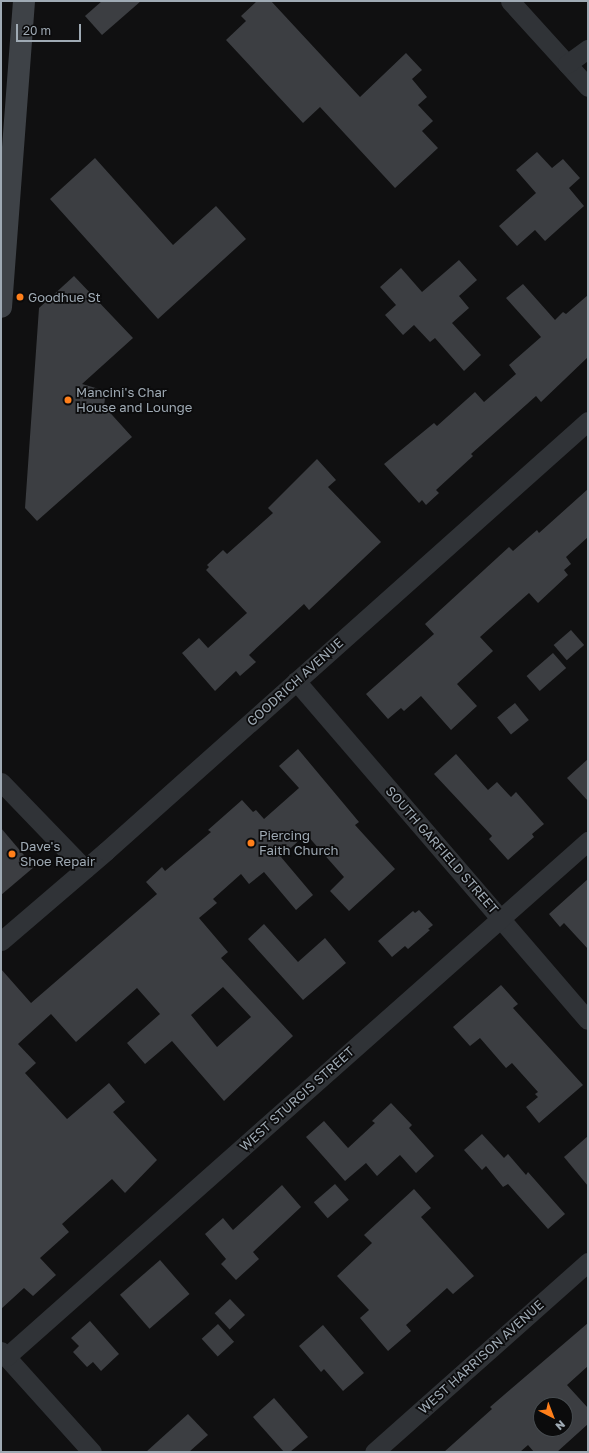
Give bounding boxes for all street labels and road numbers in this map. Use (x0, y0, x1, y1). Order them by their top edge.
street label: GOODRICH AVENUE (244, 635, 346, 729)
street label: SOUTH GARFIELD STREET (382, 783, 502, 917)
street label: WEST STURGIS STREET (237, 1044, 357, 1154)
street label: WEST HARRISON AVENUE (415, 1297, 547, 1417)

